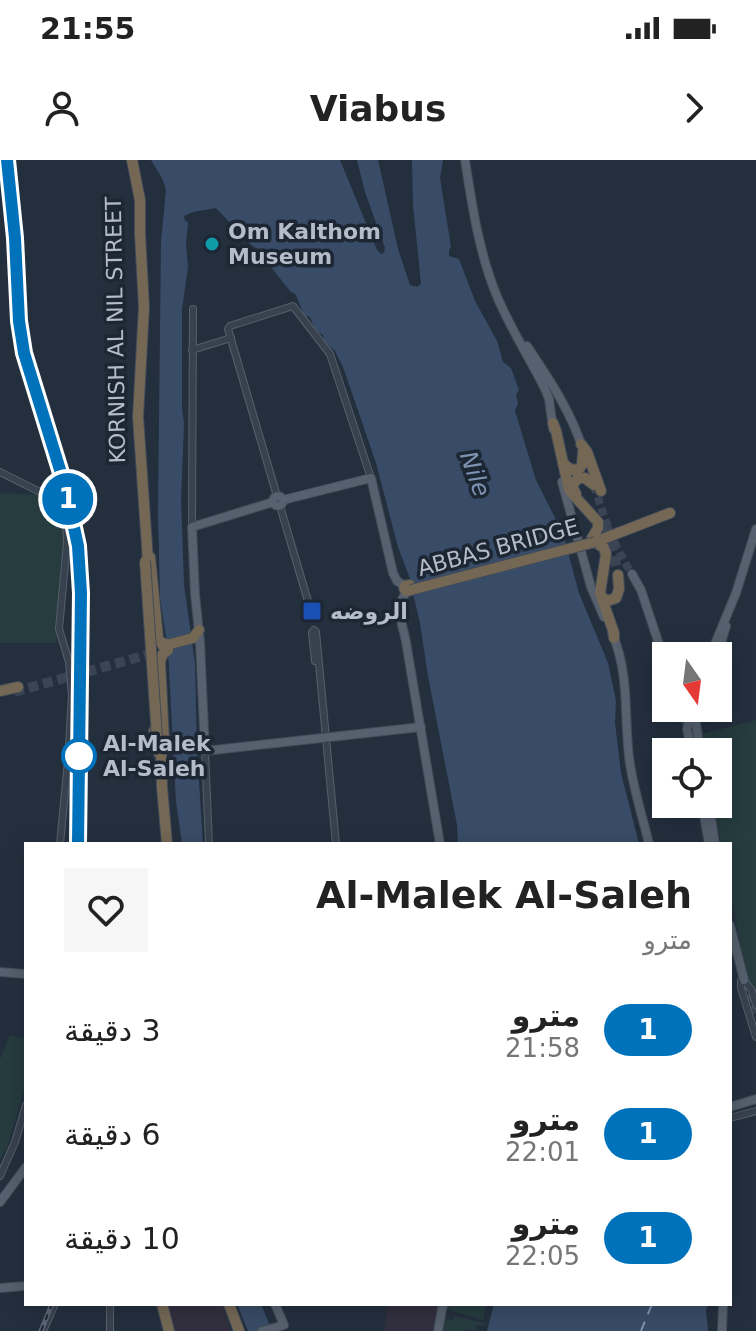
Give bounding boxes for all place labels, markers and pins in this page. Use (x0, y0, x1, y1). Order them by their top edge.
place label: Om Kalthom Museum (228, 219, 381, 269)
marker: Om Kalthom Museum (203, 235, 221, 253)
place label: الروضه (330, 599, 408, 625)
marker: الروضه (301, 600, 323, 622)
place label: Al-Malek Al-Saleh (103, 731, 212, 781)
marker: Al-Malek Al-Saleh (62, 739, 96, 773)

